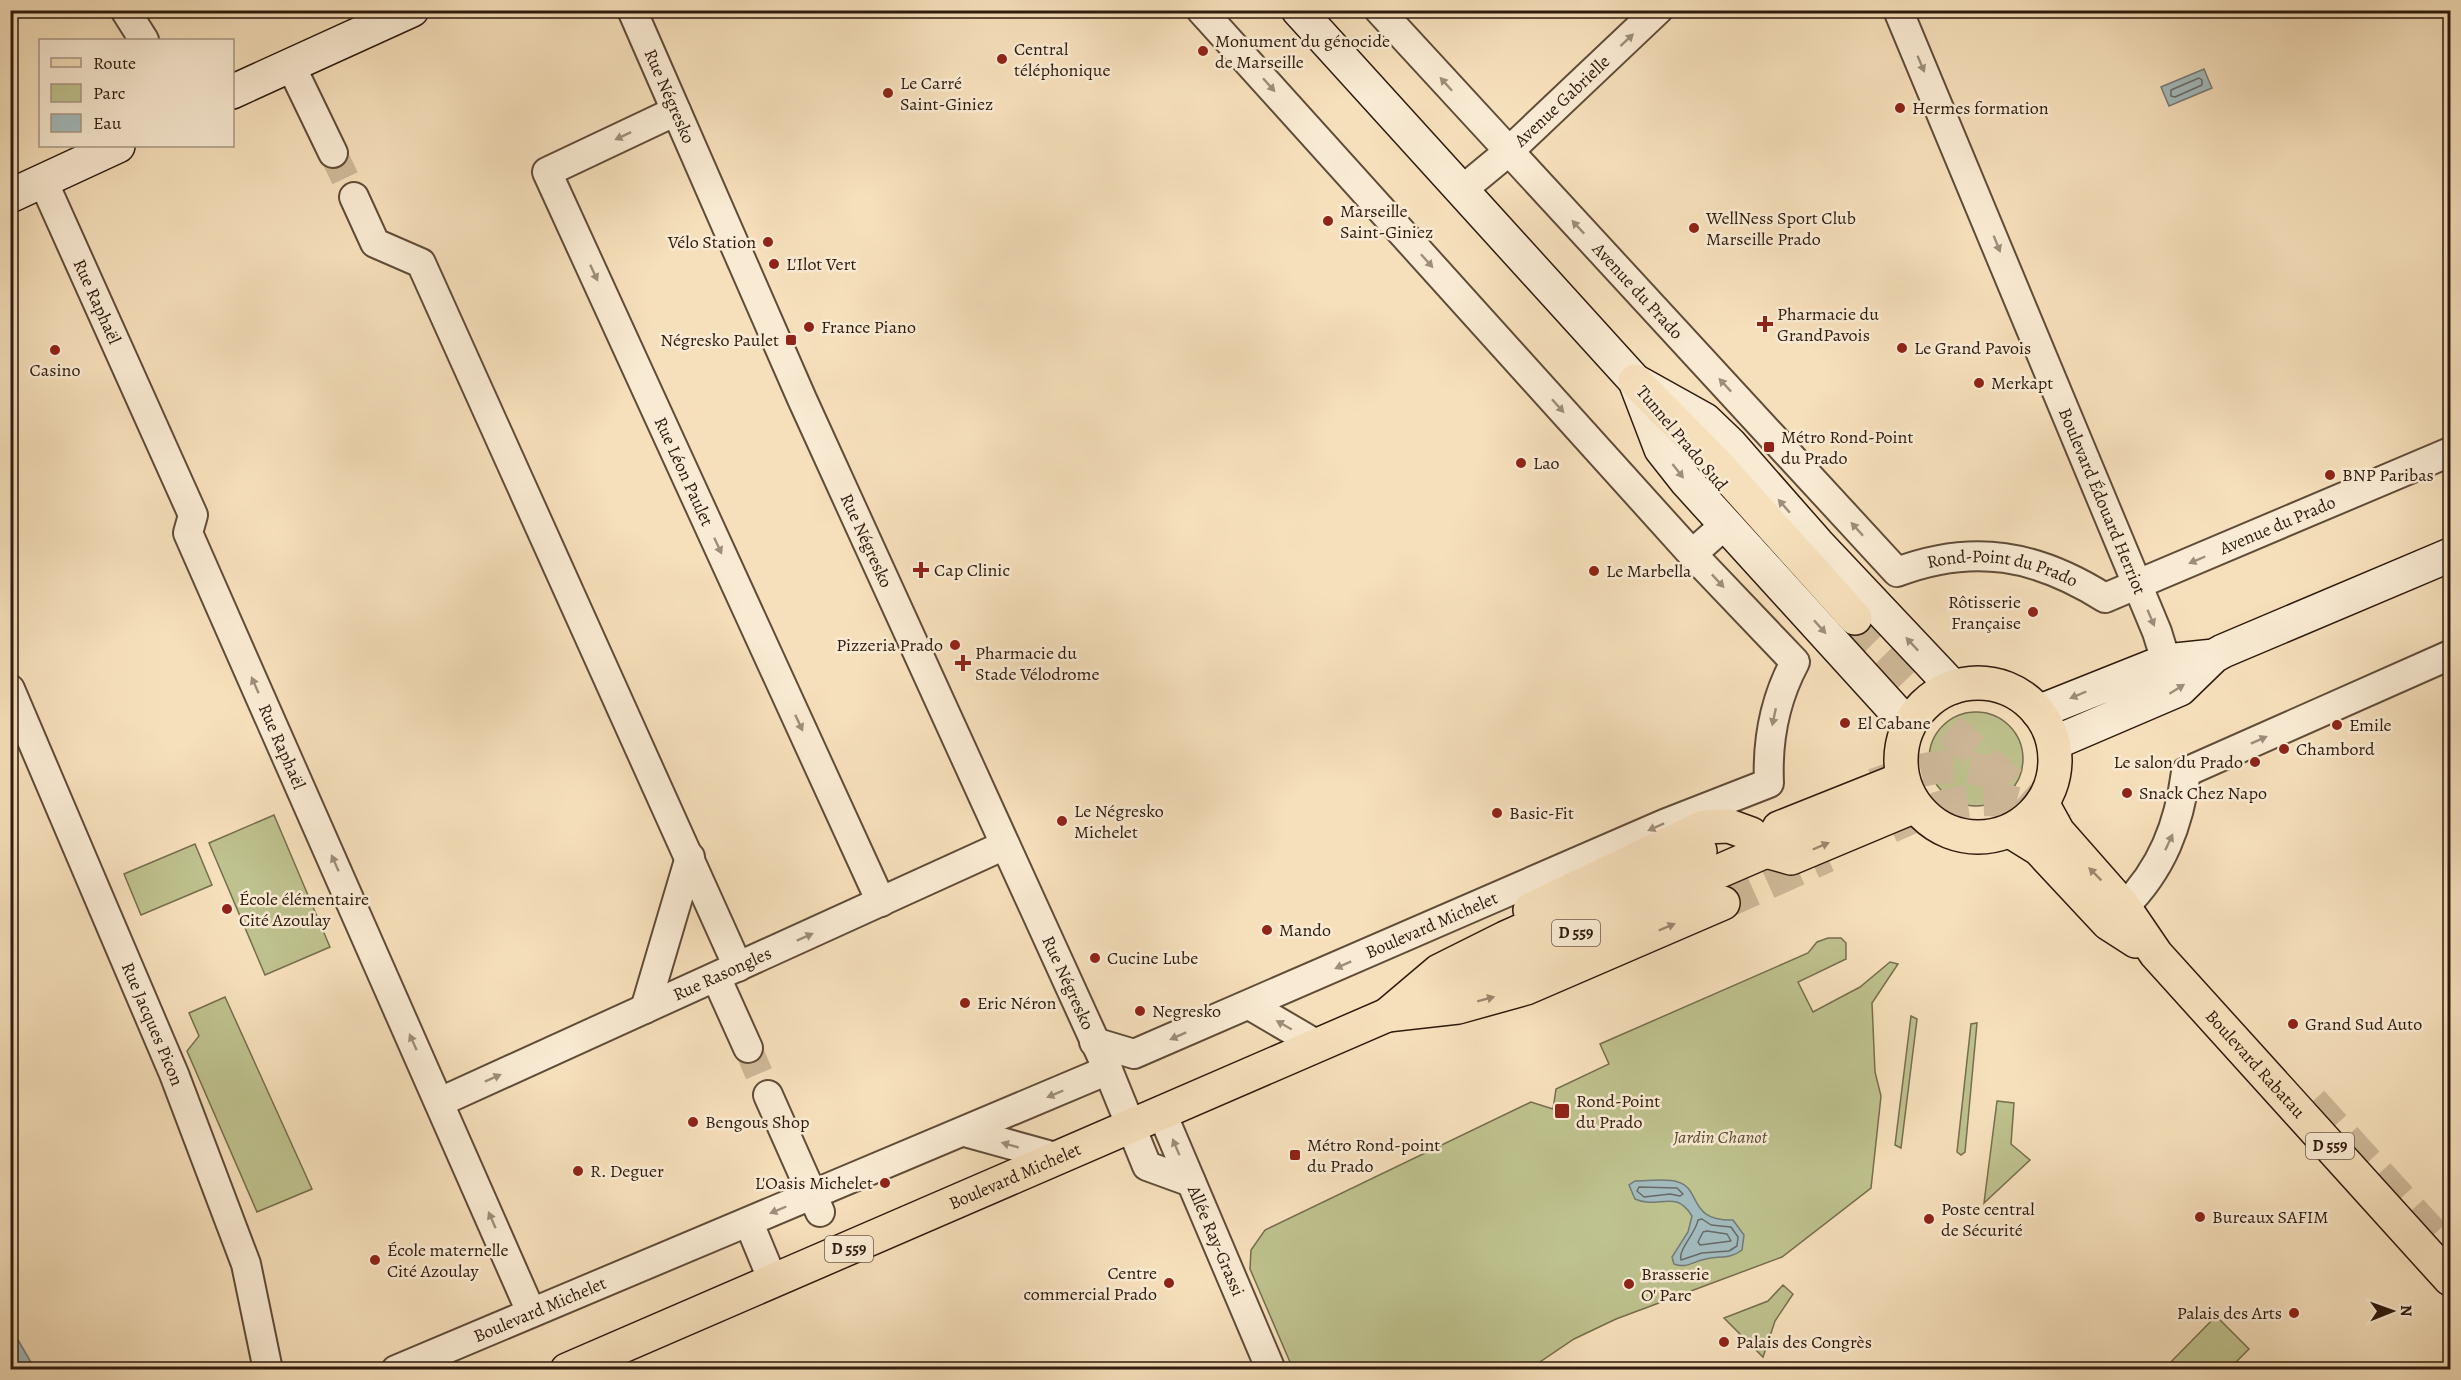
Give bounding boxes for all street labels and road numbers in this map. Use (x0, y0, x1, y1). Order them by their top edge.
street label: Rue Négresko (638, 45, 701, 147)
street label: Avenue Gabrielle (1508, 50, 1615, 153)
street label: Avenue du Prado (1586, 237, 1689, 345)
street label: Rue Raphaël (68, 255, 127, 348)
street label: Tunnel Prado Sud (1631, 380, 1733, 496)
street label: Boulevard Édouard Herriot (2053, 404, 2152, 598)
street label: Rue Léon Paulet (649, 413, 719, 530)
street label: Rue Négresko (835, 490, 898, 591)
street label: Avenue du Prado (2215, 490, 2339, 561)
street label: Rond-Point du Prado (1924, 544, 2082, 593)
street label: Rue Raphaël (253, 700, 312, 793)
street label: Boulevard Michelet (1362, 886, 1501, 964)
road number: D 559 (1552, 920, 1600, 946)
street label: Rue Négresko (1036, 932, 1100, 1034)
street label: Rue Rasongles (669, 941, 775, 1006)
street label: Rue Jacques Picon (116, 958, 189, 1089)
street label: Boulevard Rabatau (2200, 1004, 2311, 1123)
road number: D 559 (2306, 1133, 2354, 1159)
street label: Boulevard Michelet (945, 1137, 1085, 1215)
street label: Allée Ray-Grassi (1182, 1181, 1250, 1300)
road number: D 559 (825, 1236, 873, 1262)
street label: Boulevard Michelet (470, 1271, 610, 1348)

